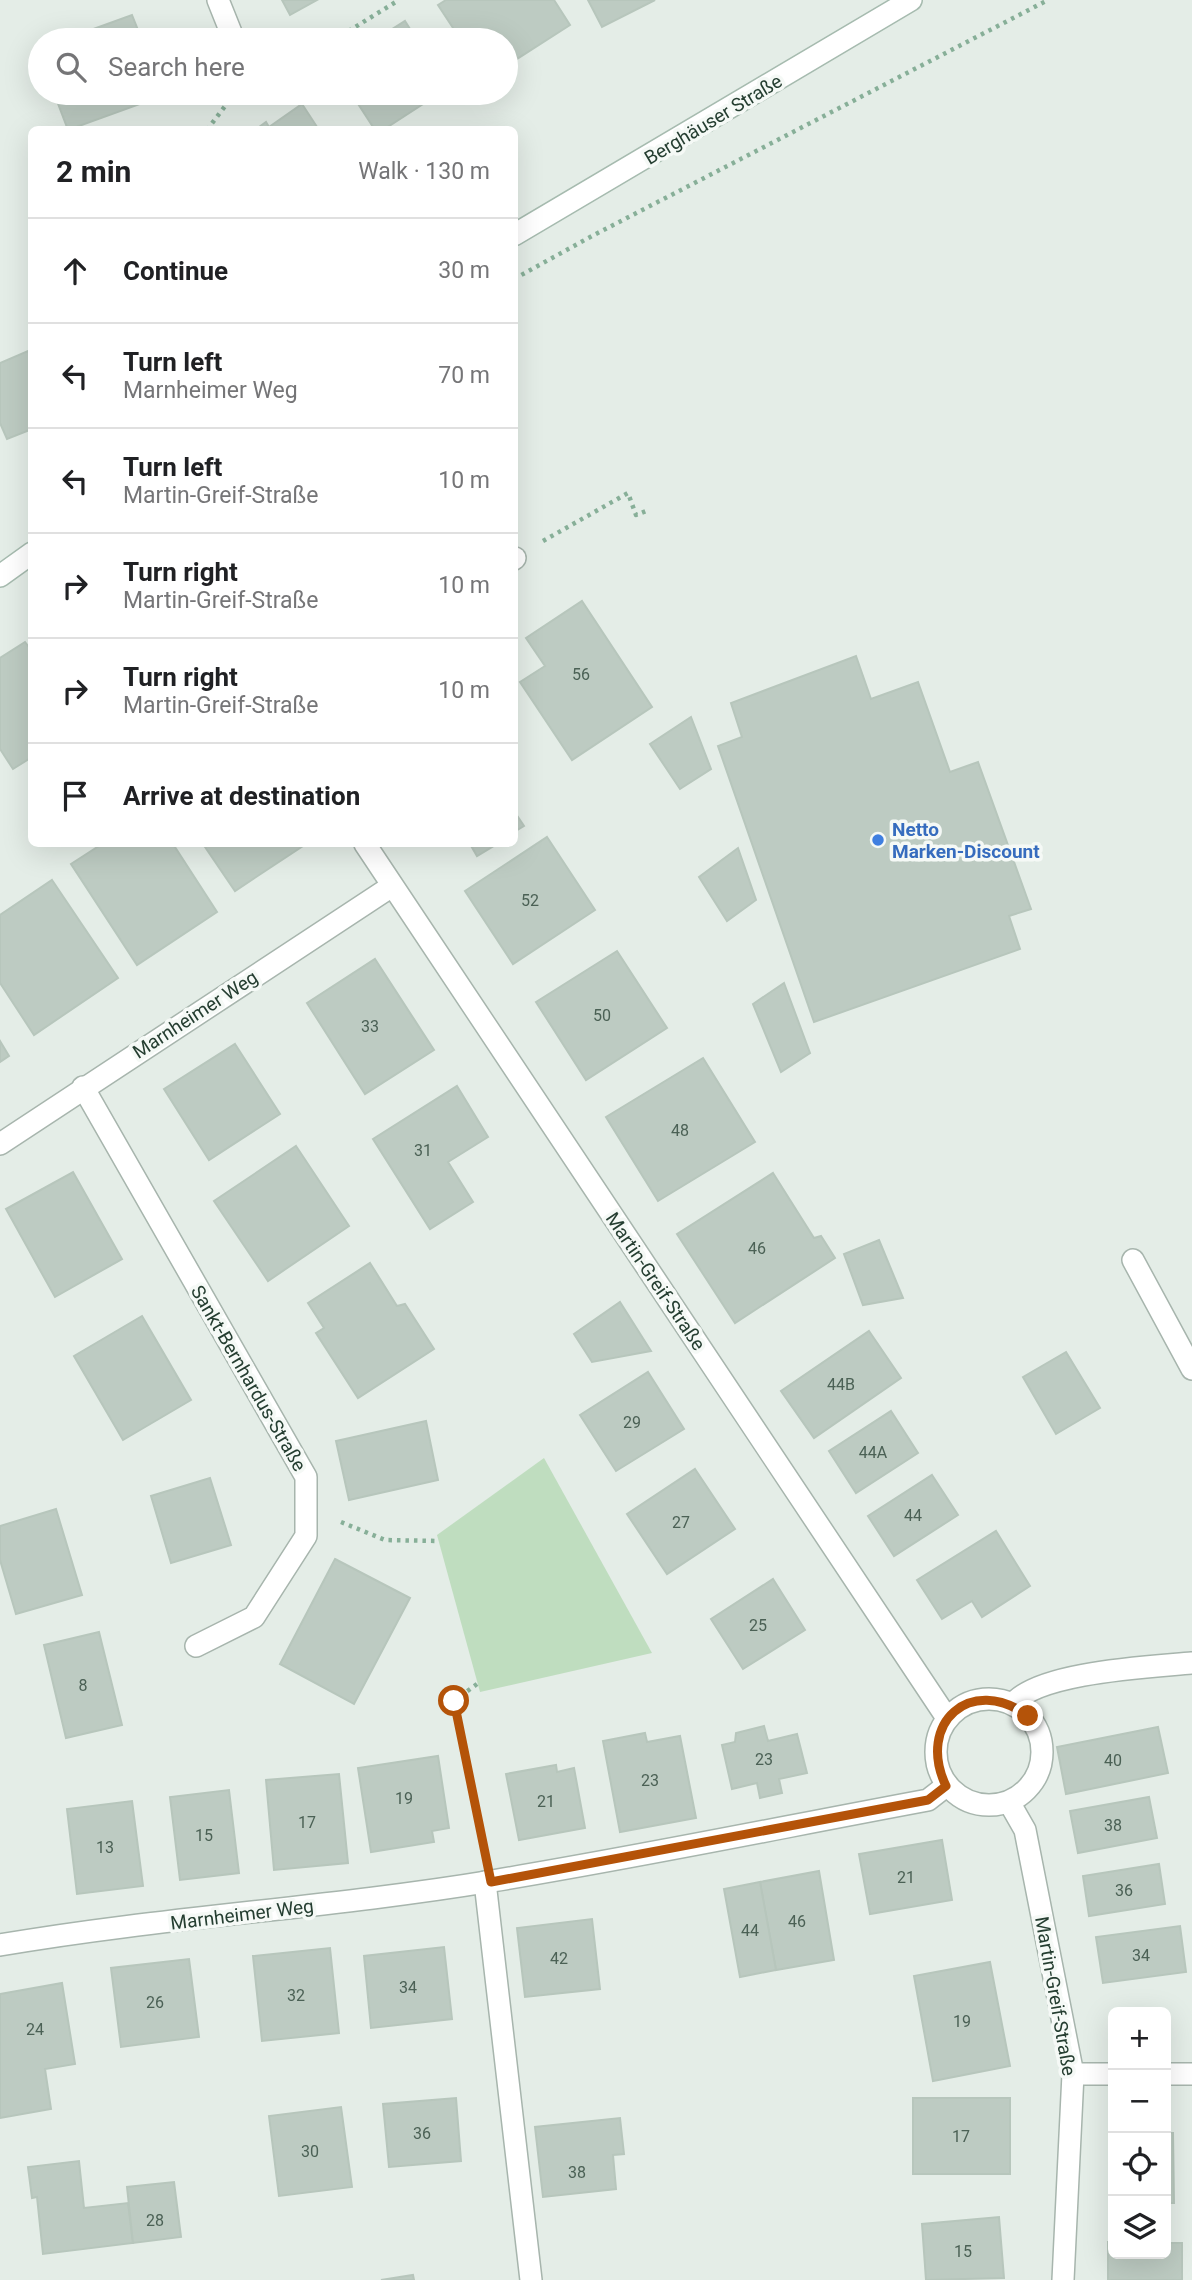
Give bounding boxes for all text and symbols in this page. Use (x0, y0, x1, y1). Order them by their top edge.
search box (28, 28, 518, 105)
icon: search (52, 48, 90, 86)
text: Search here (108, 52, 245, 82)
street label: Berghäuser Straße (640, 69, 786, 170)
text: 2 min (56, 154, 131, 189)
text: Walk · 130 m (358, 158, 490, 185)
icon: ahead (56, 252, 94, 290)
text: Continue (123, 256, 228, 286)
text: 30 m (438, 257, 490, 284)
text: Turn left (123, 347, 222, 377)
icon: left (56, 357, 94, 395)
text: 70 m (438, 362, 490, 389)
text: Marnheimer Weg (123, 377, 298, 404)
text: Turn left (123, 452, 222, 482)
icon: left (56, 462, 94, 500)
text: 10 m (438, 467, 490, 494)
text: Martin-Greif-Straße (123, 482, 318, 509)
text: Turn right (123, 557, 238, 587)
icon: right (56, 567, 94, 605)
text: 10 m (438, 572, 490, 599)
text: Martin-Greif-Straße (123, 587, 318, 614)
text: Turn right (123, 662, 238, 692)
house number: 56 (572, 665, 590, 684)
icon: right (56, 672, 94, 710)
text: 10 m (438, 677, 490, 704)
text: Martin-Greif-Straße (123, 692, 318, 719)
icon: arrive (56, 777, 94, 815)
text: Arrive at destination (123, 781, 360, 811)
place label: Netto Marken-Discount (892, 818, 1040, 863)
marker: Netto Marken-Discount (870, 832, 886, 848)
house number: 52 (521, 891, 539, 910)
street label: Marnheimer Weg (129, 966, 262, 1063)
house number: 50 (593, 1006, 611, 1025)
house number: 33 (361, 1017, 379, 1036)
house number: 48 (671, 1121, 689, 1140)
house number: 31 (414, 1141, 432, 1160)
street label: Martin-Greif-Straße (601, 1208, 710, 1355)
house number: 46 (748, 1239, 766, 1258)
street label: Sankt-Bernhardus-Straße (186, 1281, 311, 1475)
house number: 44B (827, 1375, 855, 1394)
house number: 29 (623, 1413, 641, 1432)
house number: 44A (859, 1443, 888, 1462)
house number: 44 (904, 1506, 922, 1525)
house number: 27 (672, 1513, 690, 1532)
house number: 25 (749, 1616, 767, 1635)
house number: 8 (79, 1676, 88, 1695)
route start (438, 1685, 469, 1716)
route end (1012, 1700, 1043, 1731)
house number: 23 (755, 1750, 773, 1769)
house number: 40 (1104, 1751, 1122, 1770)
house number: 23 (641, 1771, 659, 1790)
house number: 19 (395, 1789, 413, 1808)
house number: 21 (537, 1792, 555, 1811)
house number: 17 (298, 1813, 316, 1832)
house number: 38 (1104, 1816, 1122, 1835)
house number: 15 (195, 1826, 213, 1845)
house number: 13 (96, 1838, 114, 1857)
house number: 21 (897, 1868, 915, 1887)
house number: 36 (1115, 1881, 1133, 1900)
street label: Marnheimer Weg (169, 1894, 315, 1935)
house number: 46 (788, 1912, 806, 1931)
street label: Martin-Greif-Straße (1030, 1915, 1081, 2078)
house number: 44 (741, 1921, 759, 1940)
house number: 34 (1132, 1946, 1150, 1965)
house number: 42 (550, 1949, 568, 1968)
house number: 34 (399, 1978, 417, 1997)
house number: 32 (287, 1986, 305, 2005)
house number: 26 (146, 1993, 164, 2012)
map controls (1108, 2007, 1171, 2259)
button: + (1108, 2007, 1171, 2070)
house number: 19 (953, 2012, 971, 2031)
house number: 24 (26, 2020, 44, 2039)
button: − (1108, 2070, 1171, 2133)
house number: 36 (413, 2124, 431, 2143)
house number: 17 (952, 2127, 970, 2146)
button: locate (1108, 2133, 1171, 2196)
house number: 30 (301, 2142, 319, 2161)
house number: 38 (568, 2163, 586, 2182)
button: layers (1108, 2196, 1171, 2259)
house number: 28 (146, 2211, 164, 2230)
house number: 15 (954, 2242, 972, 2261)

